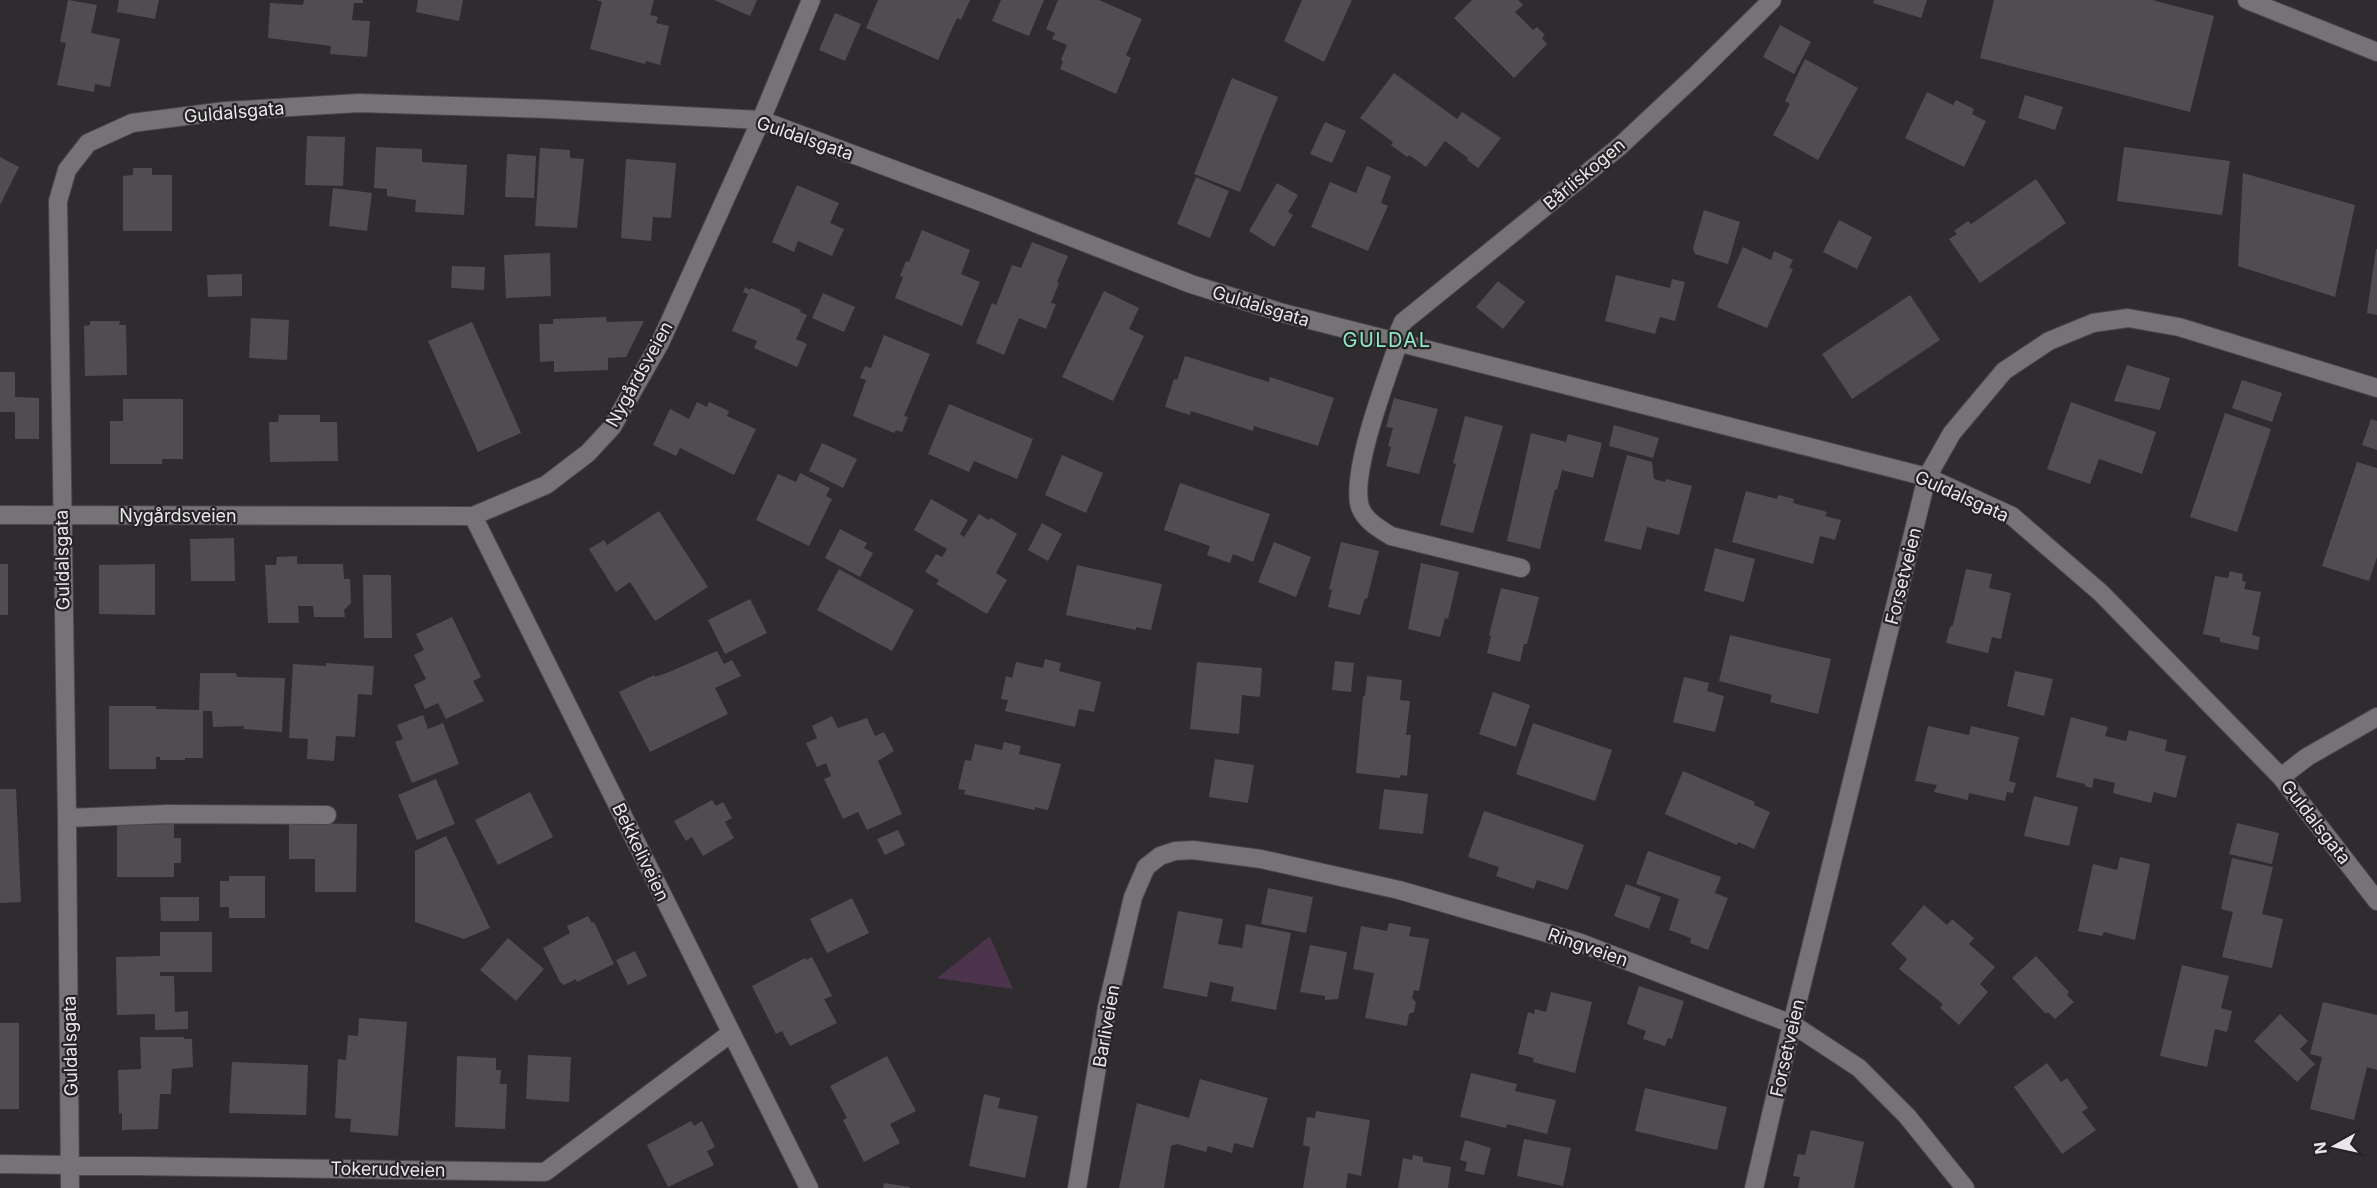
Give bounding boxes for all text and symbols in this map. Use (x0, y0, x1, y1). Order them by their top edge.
street label: Guldalsgata (183, 97, 285, 127)
street label: Guldalsgata (754, 112, 856, 164)
street label: Bårliskogen (1539, 134, 1629, 214)
street label: Guldalsgata (1210, 281, 1312, 331)
street label: Nygårdsveien (601, 318, 677, 430)
district label: GULDAL (1343, 328, 1431, 352)
street label: Guldalsgata (1912, 466, 2012, 526)
street label: Nygårdsveien (119, 505, 237, 526)
street label: Guldalsgata (51, 509, 73, 611)
street label: Forsetveien (1881, 525, 1925, 627)
street label: Guldalsgata (2277, 776, 2355, 868)
street label: Bekkeliveien (608, 799, 674, 905)
street label: Ringveien (1545, 923, 1631, 971)
street label: Barliveien (1088, 983, 1124, 1069)
street label: Guldalsgata (59, 995, 81, 1097)
street label: Forsetveien (1766, 997, 1808, 1099)
north arrow (2305, 1116, 2365, 1176)
text: N (2309, 1141, 2331, 1156)
street label: Tokerudveien (330, 1157, 446, 1181)

